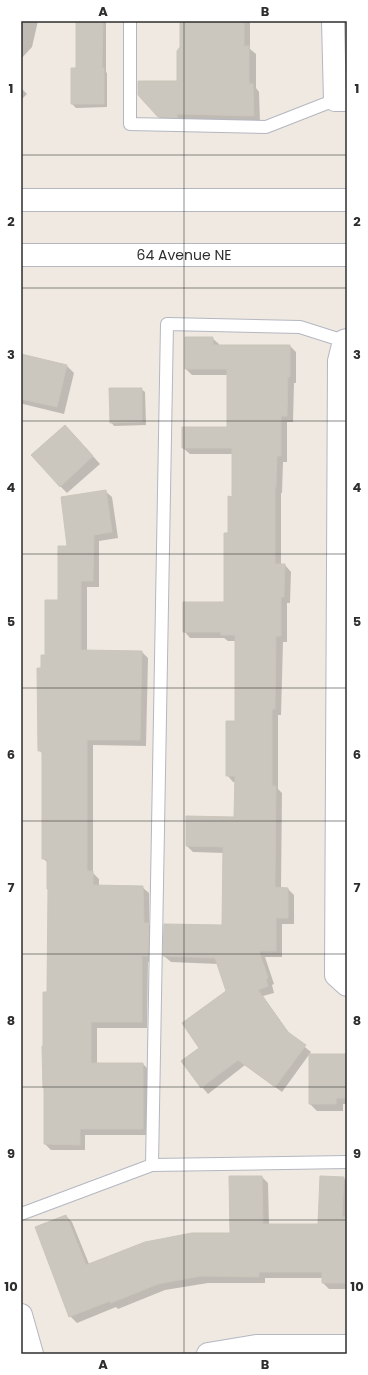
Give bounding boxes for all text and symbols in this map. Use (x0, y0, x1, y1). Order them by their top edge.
text: A (98, 2, 108, 21)
text: B (261, 2, 270, 21)
text: 1 (9, 79, 13, 98)
text: 1 (355, 79, 359, 98)
text: 2 (7, 212, 15, 231)
text: 2 (353, 212, 361, 231)
street label: 64 Avenue NE (137, 245, 231, 265)
text: 3 (7, 345, 15, 364)
text: 3 (353, 345, 361, 364)
text: 4 (7, 478, 16, 497)
text: 4 (353, 478, 362, 497)
text: 5 (7, 612, 15, 631)
text: 5 (353, 612, 361, 631)
text: 6 (7, 745, 15, 764)
text: 6 (353, 745, 361, 764)
text: 7 (8, 878, 15, 897)
text: 7 (354, 878, 361, 897)
text: 8 (7, 1011, 15, 1030)
text: 8 (353, 1011, 361, 1030)
text: 9 (7, 1144, 15, 1163)
text: 9 (353, 1144, 361, 1163)
text: 10 (4, 1277, 18, 1296)
text: 10 (350, 1277, 364, 1296)
text: A (98, 1355, 108, 1374)
text: B (261, 1355, 270, 1374)

